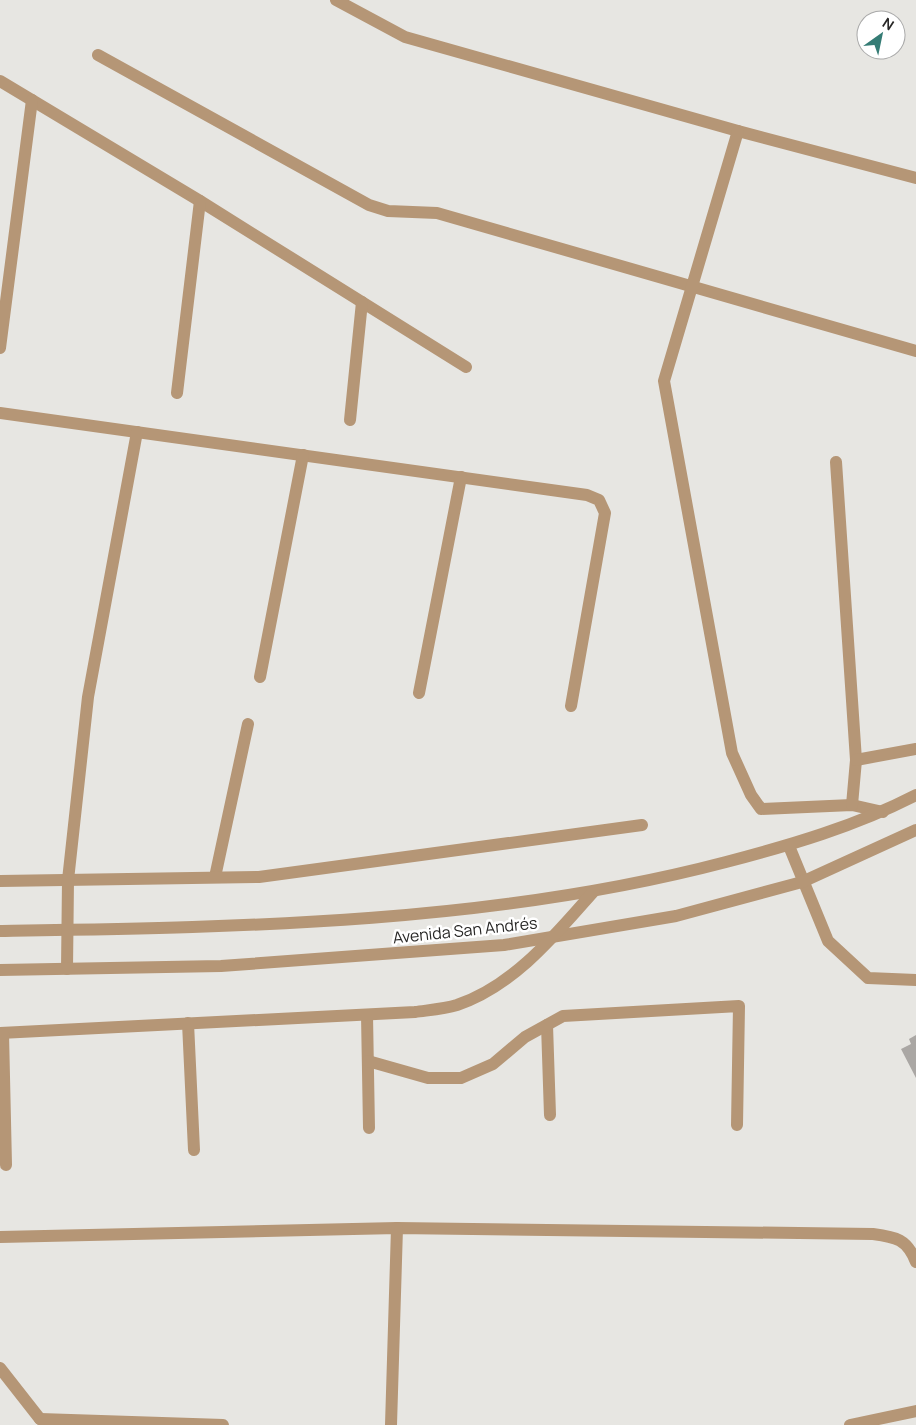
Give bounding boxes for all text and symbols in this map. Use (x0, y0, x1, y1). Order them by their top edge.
north arrow (856, 10, 906, 60)
text: N (879, 13, 898, 34)
street label: Avenida San Andrés (392, 911, 538, 949)

